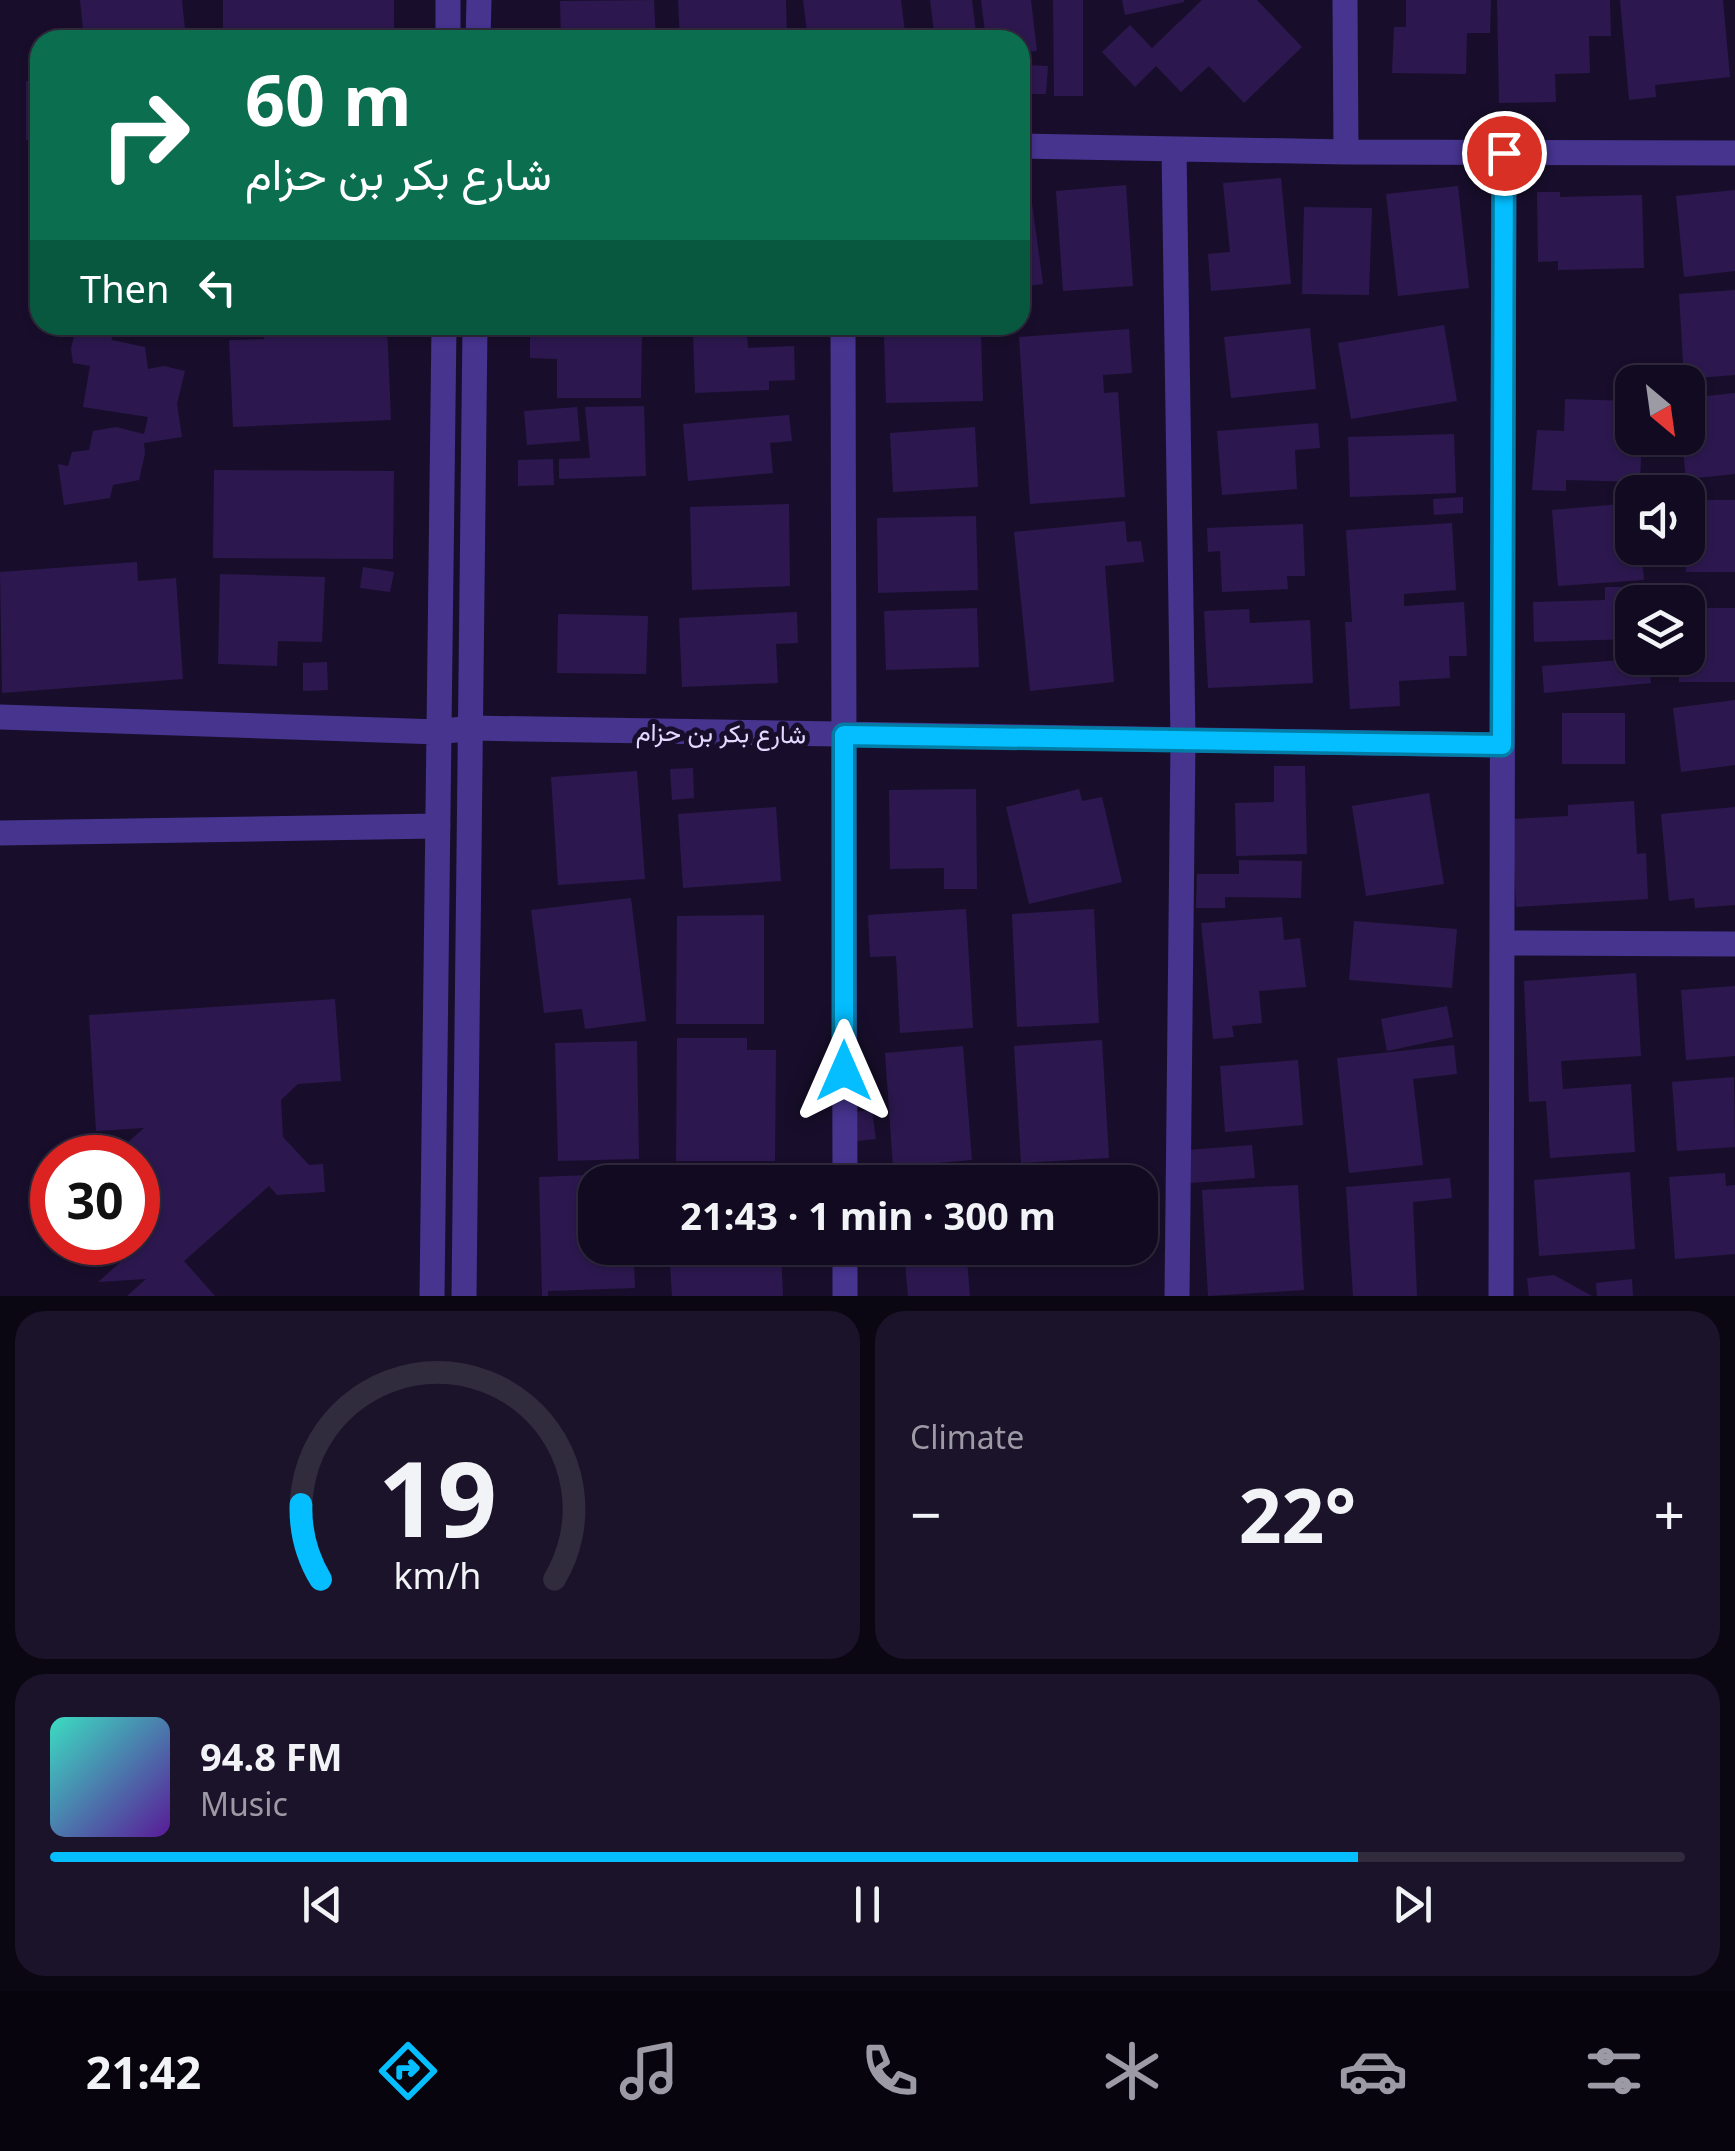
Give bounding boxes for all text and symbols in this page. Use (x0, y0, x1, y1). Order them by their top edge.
text: 60 m (245, 51, 412, 147)
icon: right (80, 70, 210, 200)
pin (1462, 111, 1547, 196)
icon: arrive (1477, 126, 1532, 181)
text: شارع بكر بن حزام (245, 142, 552, 203)
icon: left (190, 260, 245, 315)
text: Then (80, 262, 170, 314)
north arrow (1615, 365, 1705, 455)
map controls (1615, 365, 1705, 675)
button: sound (1615, 475, 1705, 565)
button: layers (1615, 585, 1705, 675)
street label: شارع بكر بن حزام (636, 714, 806, 751)
position arrow (792, 1019, 896, 1123)
speed limit sign: 30 (30, 1135, 160, 1265)
text: 21:43 · 1 min · 300 m (680, 1189, 1056, 1241)
text: Climate (910, 1415, 1024, 1458)
text: 19 (378, 1426, 497, 1567)
text: 22° (1239, 1463, 1356, 1565)
text: − (910, 1476, 941, 1551)
text: + (1654, 1476, 1685, 1551)
text: km/h (394, 1551, 481, 1599)
text: 94.8 FM (200, 1730, 342, 1782)
text: Music (200, 1782, 288, 1825)
icon: previous (295, 1877, 350, 1932)
icon: pause (840, 1877, 895, 1932)
icon: next (1385, 1877, 1440, 1932)
icon: directions (373, 2036, 443, 2106)
icon: music (614, 2036, 684, 2106)
icon: phone (855, 2036, 925, 2106)
icon: climate (1097, 2036, 1167, 2106)
icon: car (1338, 2036, 1408, 2106)
icon: filters (1579, 2036, 1649, 2106)
text: 21:42 (86, 2041, 201, 2102)

